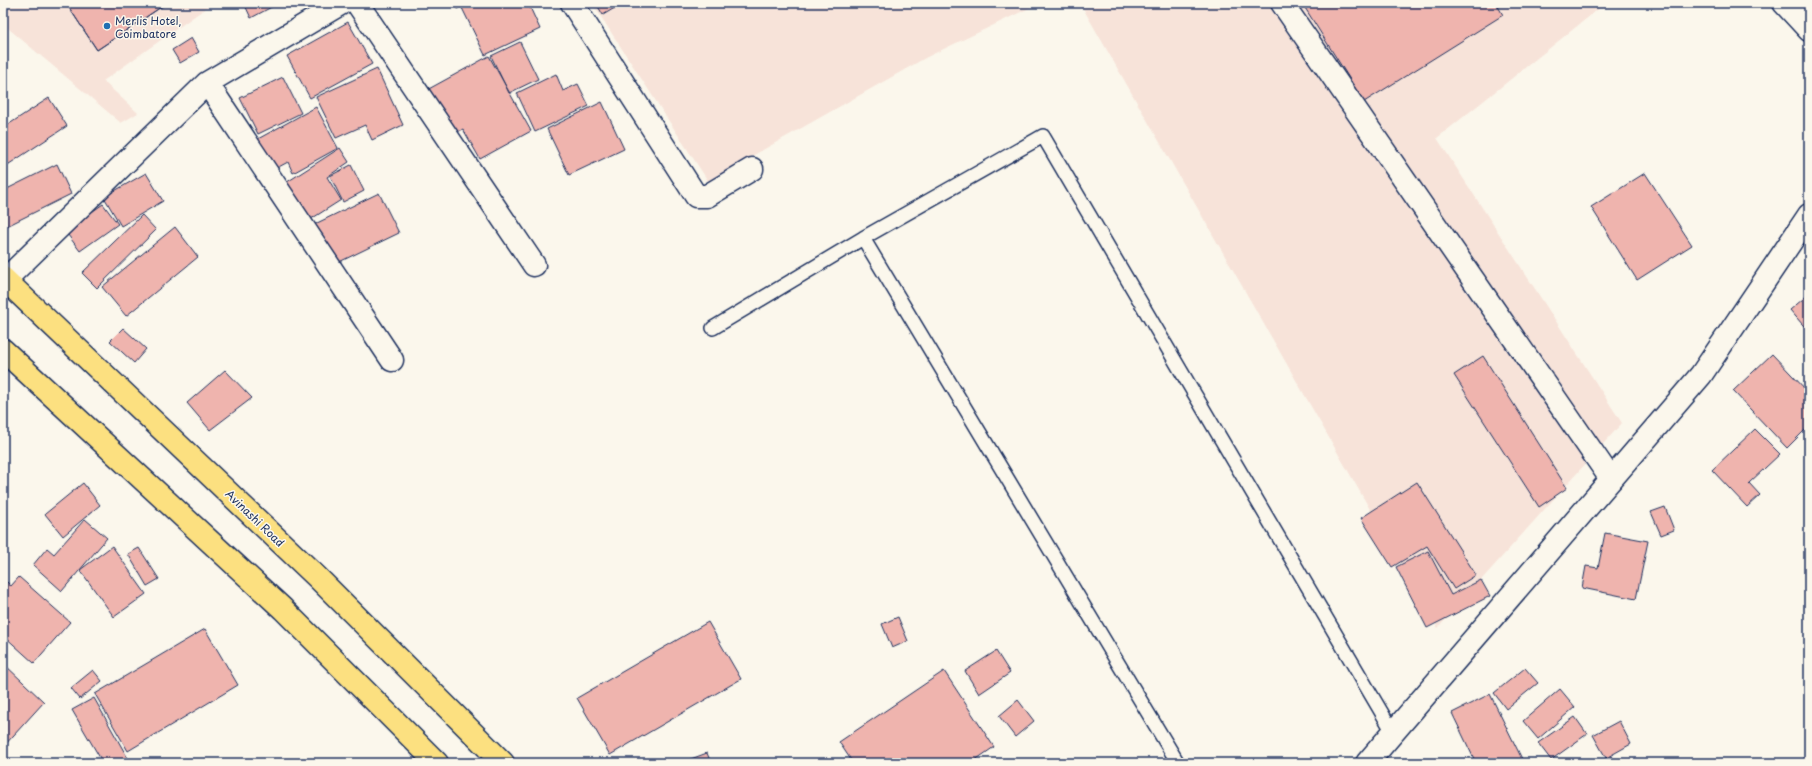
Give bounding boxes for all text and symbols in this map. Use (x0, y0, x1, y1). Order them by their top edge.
place label: Merlis Hotel, Coimbatore (115, 12, 182, 42)
marker: Merlis Hotel, Coimbatore (102, 21, 112, 31)
street label: Avinashi Road (222, 485, 288, 551)

